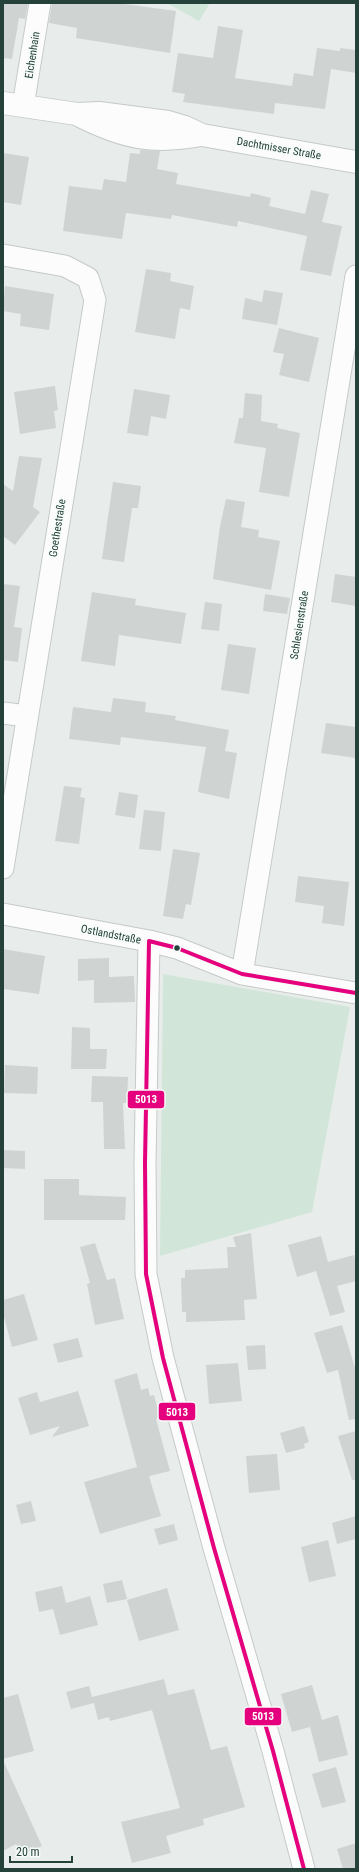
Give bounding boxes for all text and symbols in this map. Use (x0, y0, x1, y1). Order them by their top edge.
street label: Eichenhain (22, 31, 43, 79)
street label: Dachtmisser Straße (236, 135, 322, 162)
street label: Goethestraße (46, 498, 68, 558)
street label: Schlesienstraße (288, 590, 311, 660)
street label: Ostlandstraße (80, 922, 142, 947)
unlabelled marker (172, 943, 182, 953)
line badge: 5013 (127, 1090, 165, 1109)
text: 5013 (135, 1093, 158, 1106)
line badge: 5013 (158, 1402, 196, 1421)
text: 5013 (166, 1406, 189, 1419)
line badge: 5013 (244, 1707, 282, 1726)
text: 5013 (252, 1710, 275, 1723)
scale bar (10, 1838, 72, 1864)
text: 20 m (16, 1845, 40, 1859)

